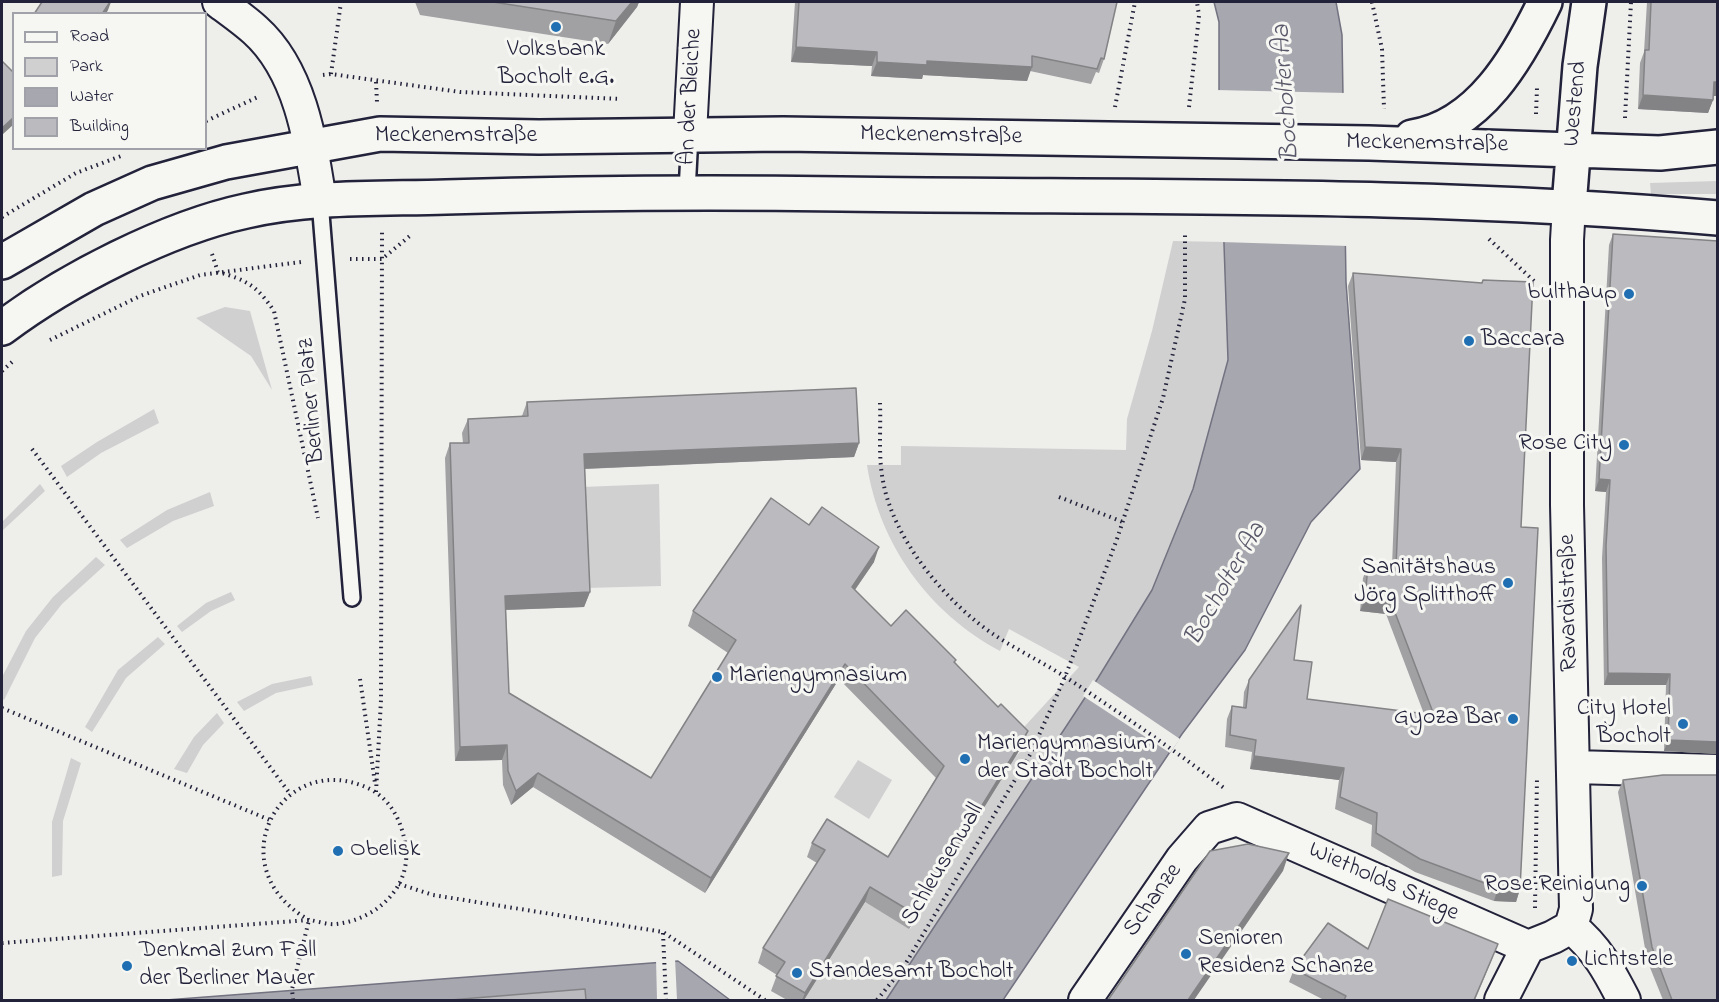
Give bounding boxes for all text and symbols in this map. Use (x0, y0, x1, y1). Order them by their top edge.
legend (12, 12, 207, 150)
marker: Volksbank Bocholt e.G. (549, 20, 563, 34)
text: Road (70, 24, 109, 50)
water label: Bocholter Aa (1268, 24, 1308, 162)
street label: An der Bleiche (674, 28, 710, 166)
place label: Volksbank Bocholt e.G. (498, 37, 614, 93)
text: Park (70, 54, 103, 80)
street label: Westend (1559, 60, 1595, 148)
text: Water (70, 84, 113, 110)
text: Building (70, 114, 129, 140)
street label: Meckenemstraße (860, 121, 1022, 153)
street label: Meckenemstraße (375, 123, 537, 151)
street label: Meckenemstraße (1346, 129, 1508, 161)
place label: bulthaup (1528, 280, 1617, 308)
marker: bulthaup (1622, 287, 1636, 301)
place label: Baccara (1481, 327, 1565, 355)
marker: Baccara (1462, 334, 1476, 348)
street label: Berliner Platz (293, 337, 333, 465)
place label: Rose City (1518, 431, 1612, 459)
marker: Rose City (1617, 438, 1631, 452)
water label: Bocholter Aa (1179, 518, 1275, 652)
street label: Ravardistraße (1554, 534, 1586, 672)
place label: Sanitätshaus Jörg Splitthoff (1354, 555, 1496, 611)
marker: Sanitätshaus Jörg Splitthoff (1501, 576, 1515, 590)
place label: Mariengymnasium (729, 663, 907, 691)
marker: Mariengymnasium (710, 670, 724, 684)
place label: City Hotel Bocholt (1577, 696, 1671, 752)
place label: Gyoza Bar (1394, 705, 1501, 733)
marker: Gyoza Bar (1506, 712, 1520, 726)
marker: City Hotel Bocholt (1676, 717, 1690, 731)
place label: Mariengymnasium der Stadt Bocholt (977, 731, 1155, 787)
marker: Mariengymnasium der Stadt Bocholt (958, 752, 972, 766)
street label: Schleusenwall (896, 799, 992, 931)
place label: Obelisk (350, 837, 420, 865)
street label: Wietholds Stiege (1303, 837, 1463, 929)
marker: Obelisk (331, 844, 345, 858)
street label: Schanze (1118, 859, 1190, 943)
place label: Rose Reinigung (1484, 872, 1630, 900)
marker: Rose Reinigung (1635, 879, 1649, 893)
place label: Senioren Residenz Schanze (1198, 926, 1374, 982)
place label: Denkmal zum Fall der Berliner Mauer (139, 938, 316, 994)
marker: Senioren Residenz Schanze (1179, 947, 1193, 961)
place label: Lichtstele (1584, 947, 1673, 975)
marker: Lichtstele (1565, 954, 1579, 968)
marker: Denkmal zum Fall der Berliner Mauer (120, 959, 134, 973)
place label: Standesamt Bocholt (809, 959, 1014, 987)
marker: Standesamt Bocholt (790, 966, 804, 980)

